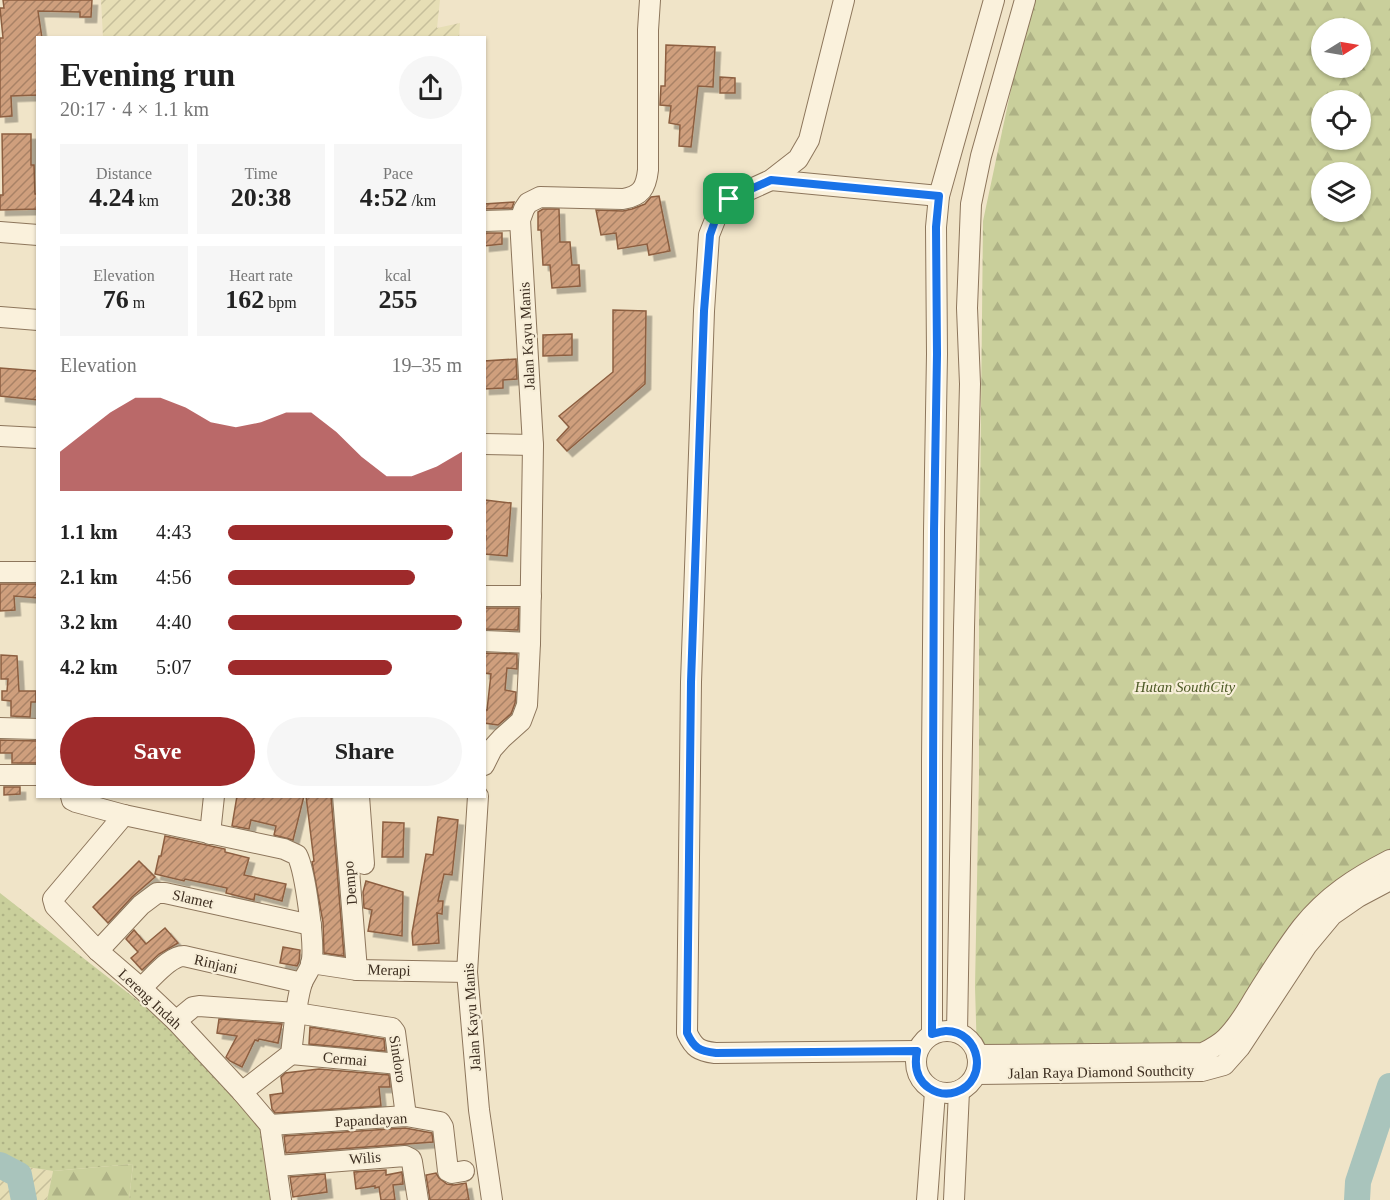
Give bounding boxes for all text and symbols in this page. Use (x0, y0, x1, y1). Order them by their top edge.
north arrow (1311, 18, 1371, 78)
map controls (1311, 18, 1371, 222)
button: share (399, 56, 462, 119)
text: Evening run (60, 57, 235, 93)
button: locate (1311, 90, 1371, 150)
text: 20:17 · 4 × 1.1 km (60, 98, 209, 120)
button: layers (1311, 162, 1371, 222)
text: Distance (96, 165, 152, 182)
text: Time (244, 165, 278, 182)
text: Pace (383, 165, 413, 182)
pin (703, 173, 754, 224)
icon: arrive (712, 182, 745, 215)
text: 4.24 (89, 183, 135, 212)
text: 20:38 (231, 183, 291, 212)
text: 4:52 (360, 183, 407, 212)
text: km (135, 192, 159, 209)
text: /km (407, 192, 436, 209)
text: Elevation (93, 267, 155, 284)
text: Heart rate (229, 267, 293, 284)
text: kcal (385, 267, 411, 284)
street label: Jalan Kayu Manis (516, 281, 538, 391)
text: 76 (103, 285, 129, 314)
text: 162 (225, 285, 264, 314)
text: 255 (379, 285, 418, 314)
text: m (129, 294, 145, 311)
text: bpm (264, 294, 297, 311)
text: Elevation (60, 354, 137, 376)
text: 19–35 m (391, 354, 462, 376)
text: 1.1 km (60, 521, 118, 543)
text: 4:43 (156, 521, 192, 543)
text: 2.1 km (60, 566, 118, 588)
text: 4:56 (156, 566, 192, 588)
text: 3.2 km (60, 611, 118, 633)
text: 4:40 (156, 611, 192, 633)
text: 4.2 km (60, 656, 118, 678)
text: 5:07 (156, 656, 192, 678)
park label: Hutan SouthCity (1134, 679, 1236, 695)
button: Save (60, 717, 255, 786)
button: Share (267, 717, 462, 786)
street label: Dempo (340, 860, 360, 906)
street label: Slamet (171, 887, 216, 912)
street label: Rinjani (193, 951, 239, 977)
street label: Merapi (367, 961, 411, 979)
street label: Jalan Kayu Manis (460, 962, 484, 1072)
street label: Lereng Indah (115, 966, 185, 1033)
street label: Sindoro (386, 1034, 410, 1084)
street label: Cermai (322, 1049, 368, 1069)
street label: Jalan Raya Diamond Southcity (1008, 1062, 1195, 1082)
street label: Papandayan (334, 1110, 408, 1130)
street label: Wilis (348, 1149, 382, 1167)

